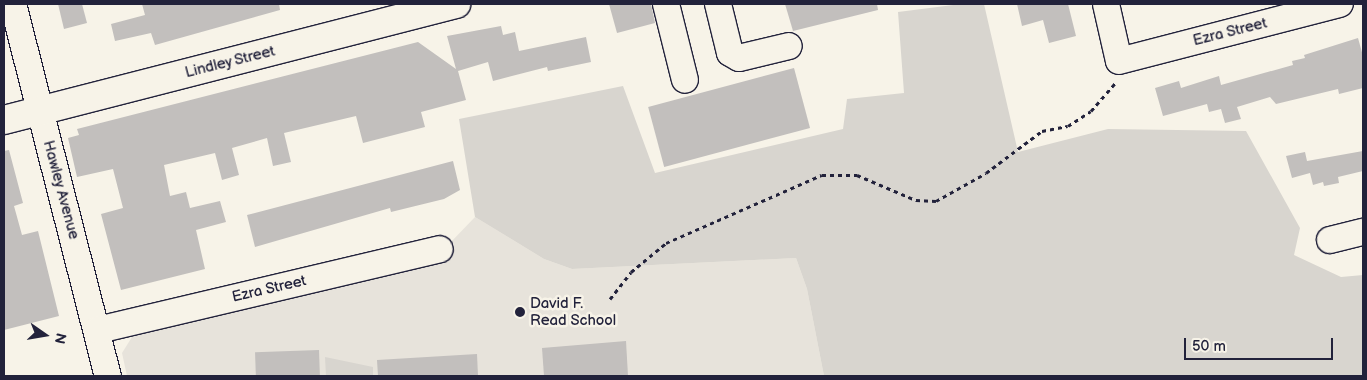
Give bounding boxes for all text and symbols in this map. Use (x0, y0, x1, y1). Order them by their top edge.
street label: Ezra Street (1191, 14, 1269, 50)
street label: Lindley Street (183, 42, 277, 82)
street label: Hawley Avenue (39, 138, 83, 242)
street label: Ezra Street (230, 272, 308, 306)
place label: David F. Read School (530, 294, 616, 329)
marker: David F. Read School (514, 306, 526, 318)
north arrow (20, 310, 70, 360)
scale bar (1187, 328, 1336, 360)
text: N (51, 331, 70, 346)
text: 50 m (1192, 337, 1226, 356)

